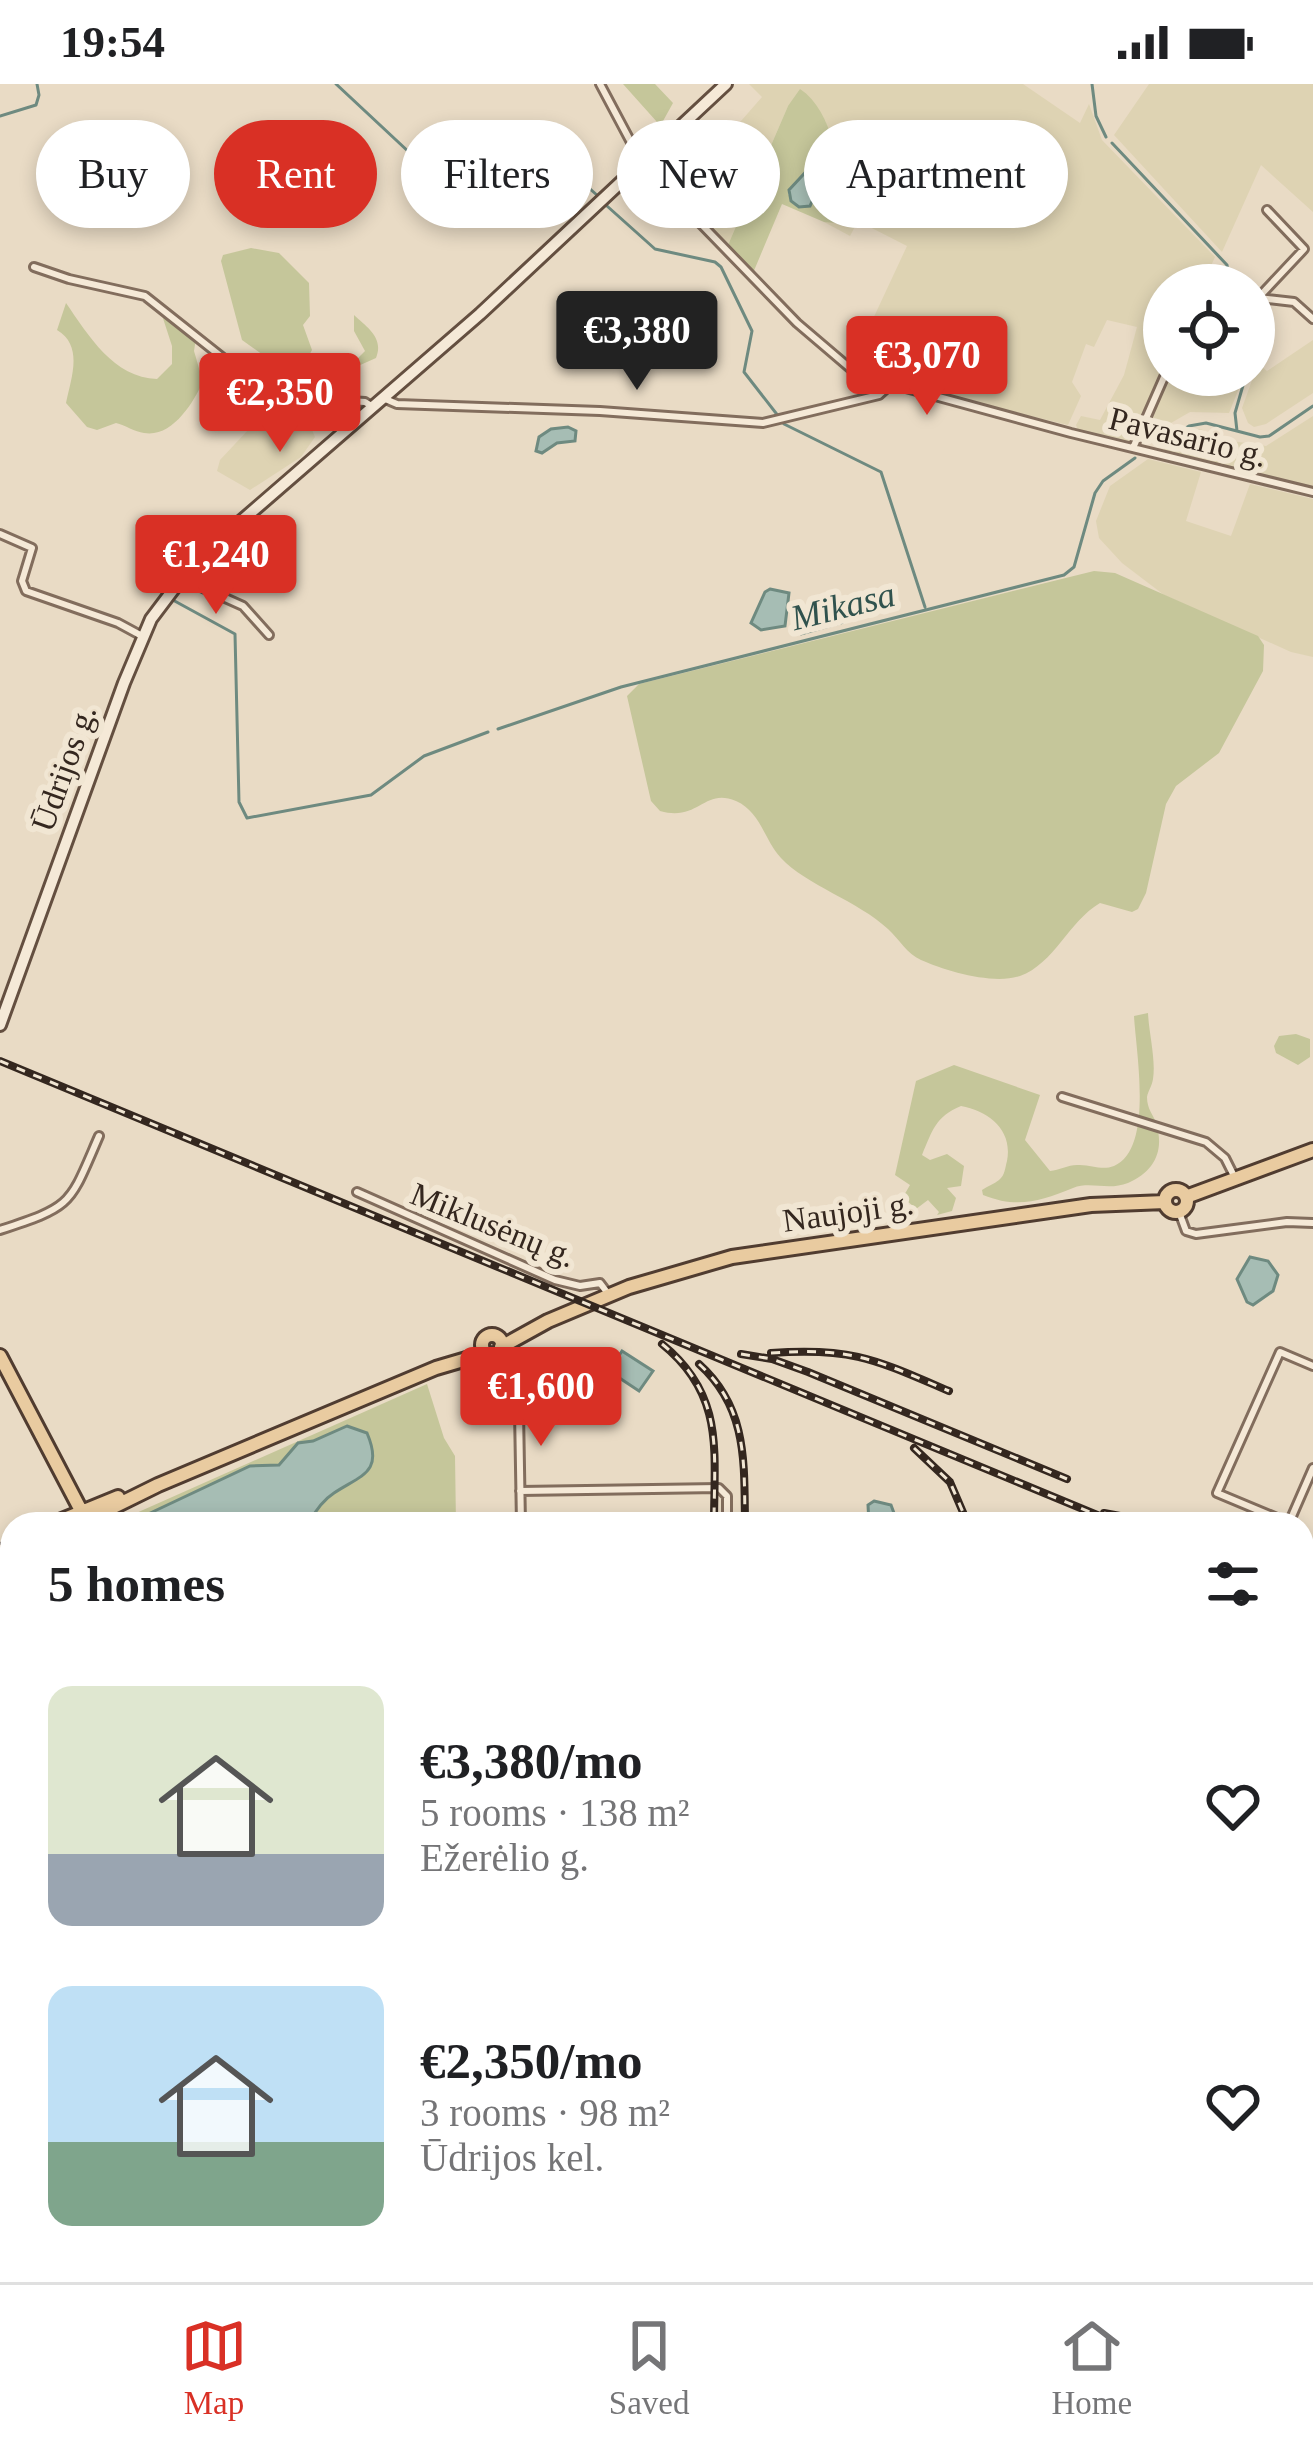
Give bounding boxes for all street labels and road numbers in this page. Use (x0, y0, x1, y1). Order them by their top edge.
street label: Pavasario g. (1105, 400, 1271, 474)
street label: Ūdrijos g. (25, 700, 103, 836)
street label: Miklusėnų g. (406, 1176, 580, 1274)
street label: Naujoji g. (780, 1185, 916, 1239)

